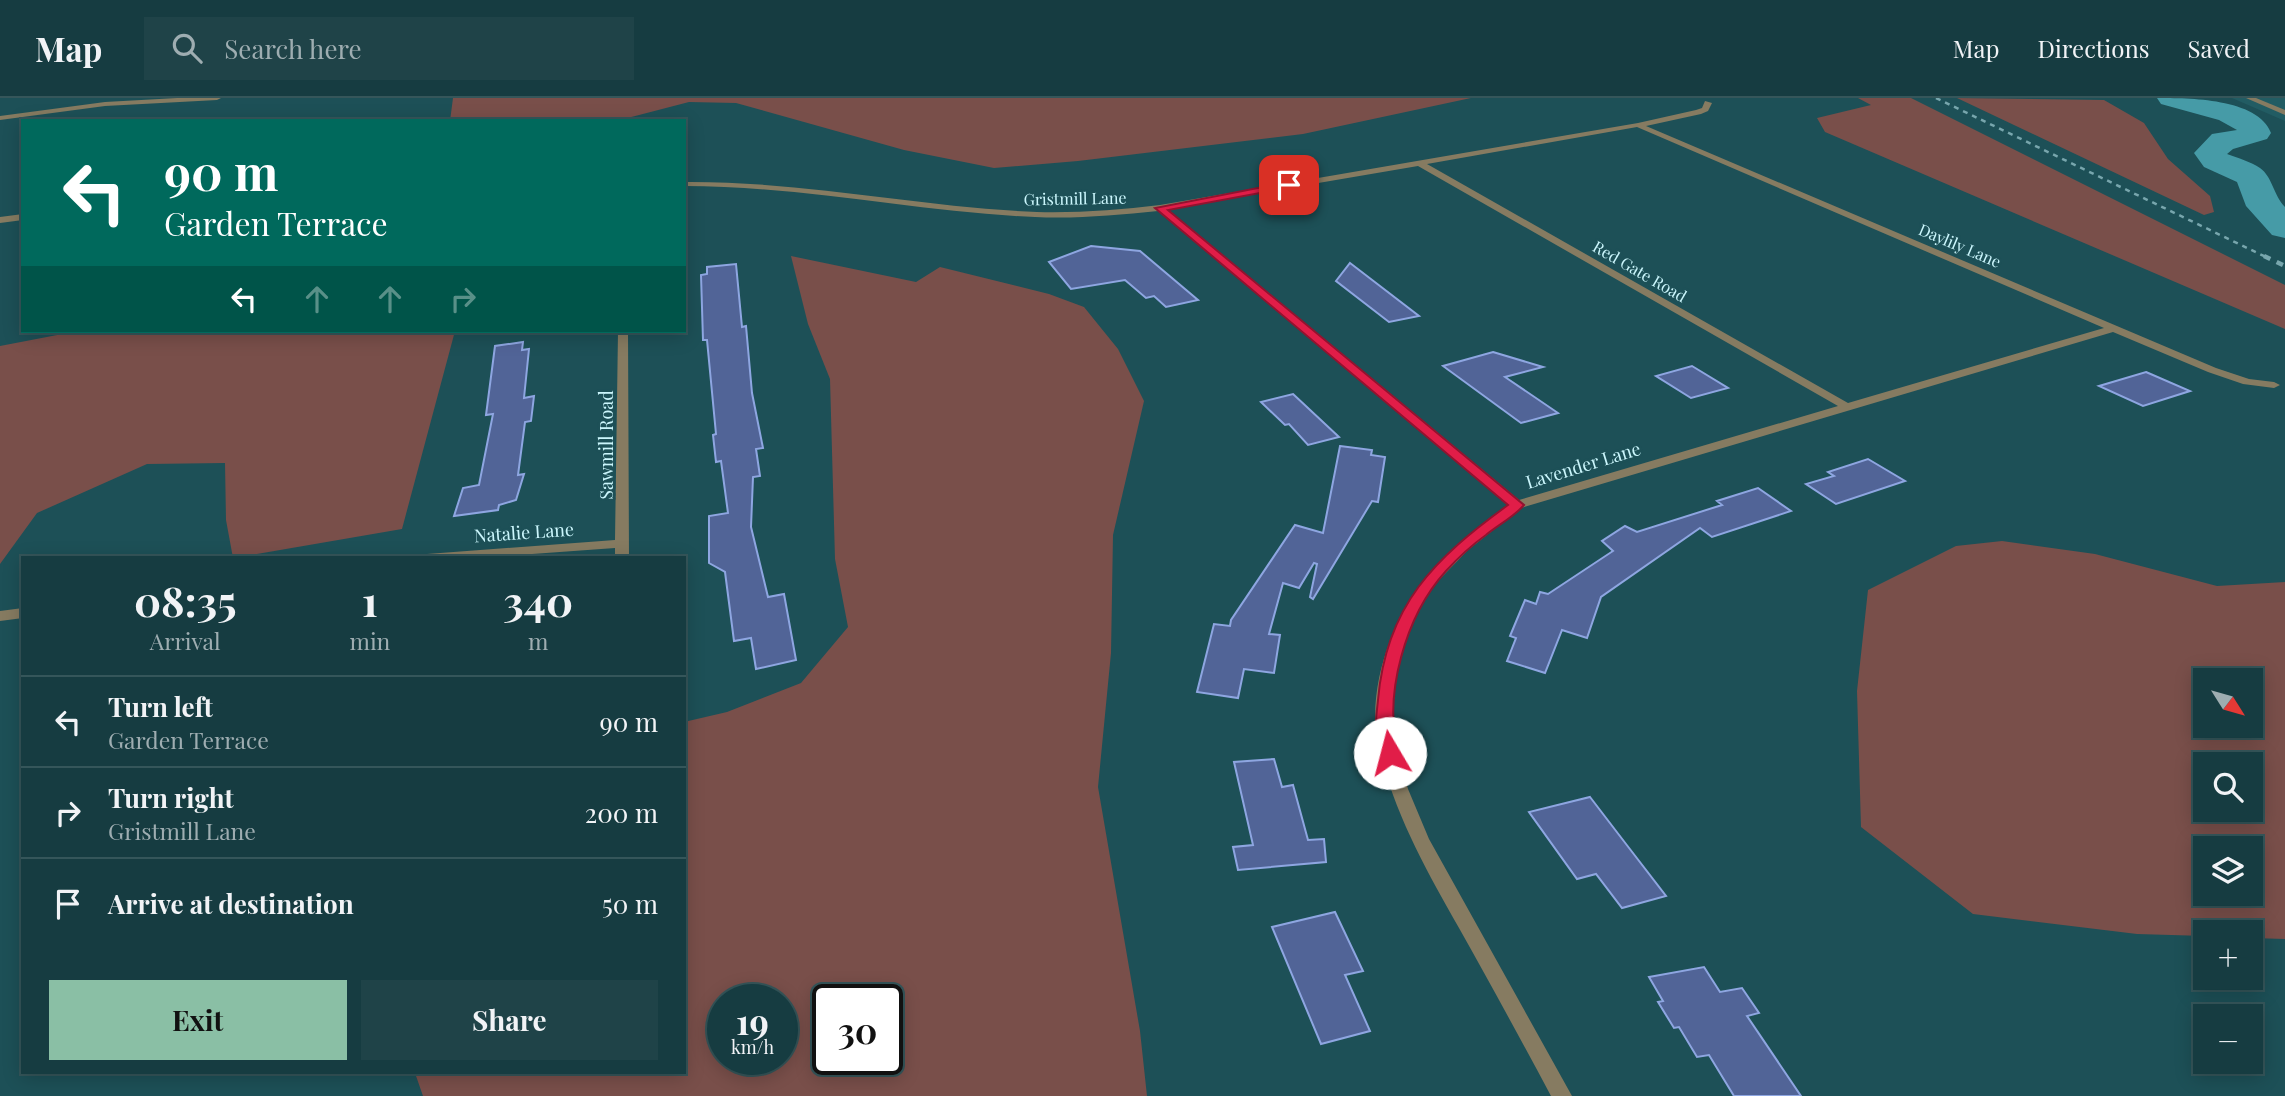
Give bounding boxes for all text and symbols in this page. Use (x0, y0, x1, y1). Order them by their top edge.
search box (144, 17, 634, 80)
text: Map (35, 26, 102, 70)
icon: search (168, 29, 206, 67)
text: Search here (224, 31, 362, 66)
text: Map (1953, 32, 1999, 64)
text: Directions (2037, 32, 2150, 64)
text: Saved (2188, 32, 2250, 64)
text: 90 m (164, 138, 278, 203)
icon: left (49, 147, 140, 238)
pin (1259, 155, 1319, 215)
icon: arrive (1270, 166, 1308, 204)
street label: Gristmill Lane (1023, 187, 1127, 209)
text: Garden Terrace (164, 201, 388, 244)
street label: Daylily Lane (1916, 218, 2004, 272)
street label: Red Gate Road (1589, 236, 1691, 306)
icon: left (225, 280, 263, 318)
icon: ahead (298, 280, 336, 318)
icon: ahead (371, 280, 409, 318)
icon: right (444, 280, 482, 318)
street label: Sawmill Road (594, 390, 618, 500)
street label: Lavender Lane (1523, 436, 1643, 494)
street label: Natalie Lane (473, 517, 575, 547)
text: 08:35 (134, 572, 237, 628)
text: 1 (362, 572, 378, 628)
text: 340 (503, 572, 573, 628)
text: Arrival (150, 625, 221, 656)
text: min (349, 625, 390, 656)
text: m (528, 625, 548, 656)
north arrow (2193, 668, 2263, 738)
map controls (2193, 668, 2263, 1074)
text: Turn left (108, 689, 213, 724)
icon: left (49, 703, 87, 741)
text: 90 m (600, 704, 658, 739)
position arrow (1353, 716, 1427, 790)
text: Garden Terrace (108, 724, 269, 755)
button: search (2193, 752, 2263, 822)
text: Turn right (108, 780, 234, 815)
icon: right (49, 794, 87, 832)
text: 200 m (585, 795, 658, 830)
text: Gristmill Lane (108, 815, 256, 846)
button: layers (2193, 836, 2263, 906)
icon: arrive (49, 885, 87, 923)
text: Arrive at destination (108, 886, 354, 921)
text: 50 m (602, 886, 658, 921)
button: + (2193, 920, 2263, 990)
button: Exit (49, 980, 347, 1060)
button: Share (361, 980, 658, 1060)
speed limit sign: 30 (812, 984, 903, 1075)
text: 19 (736, 997, 769, 1044)
button: − (2193, 1004, 2263, 1074)
text: km/h (731, 1035, 774, 1059)

